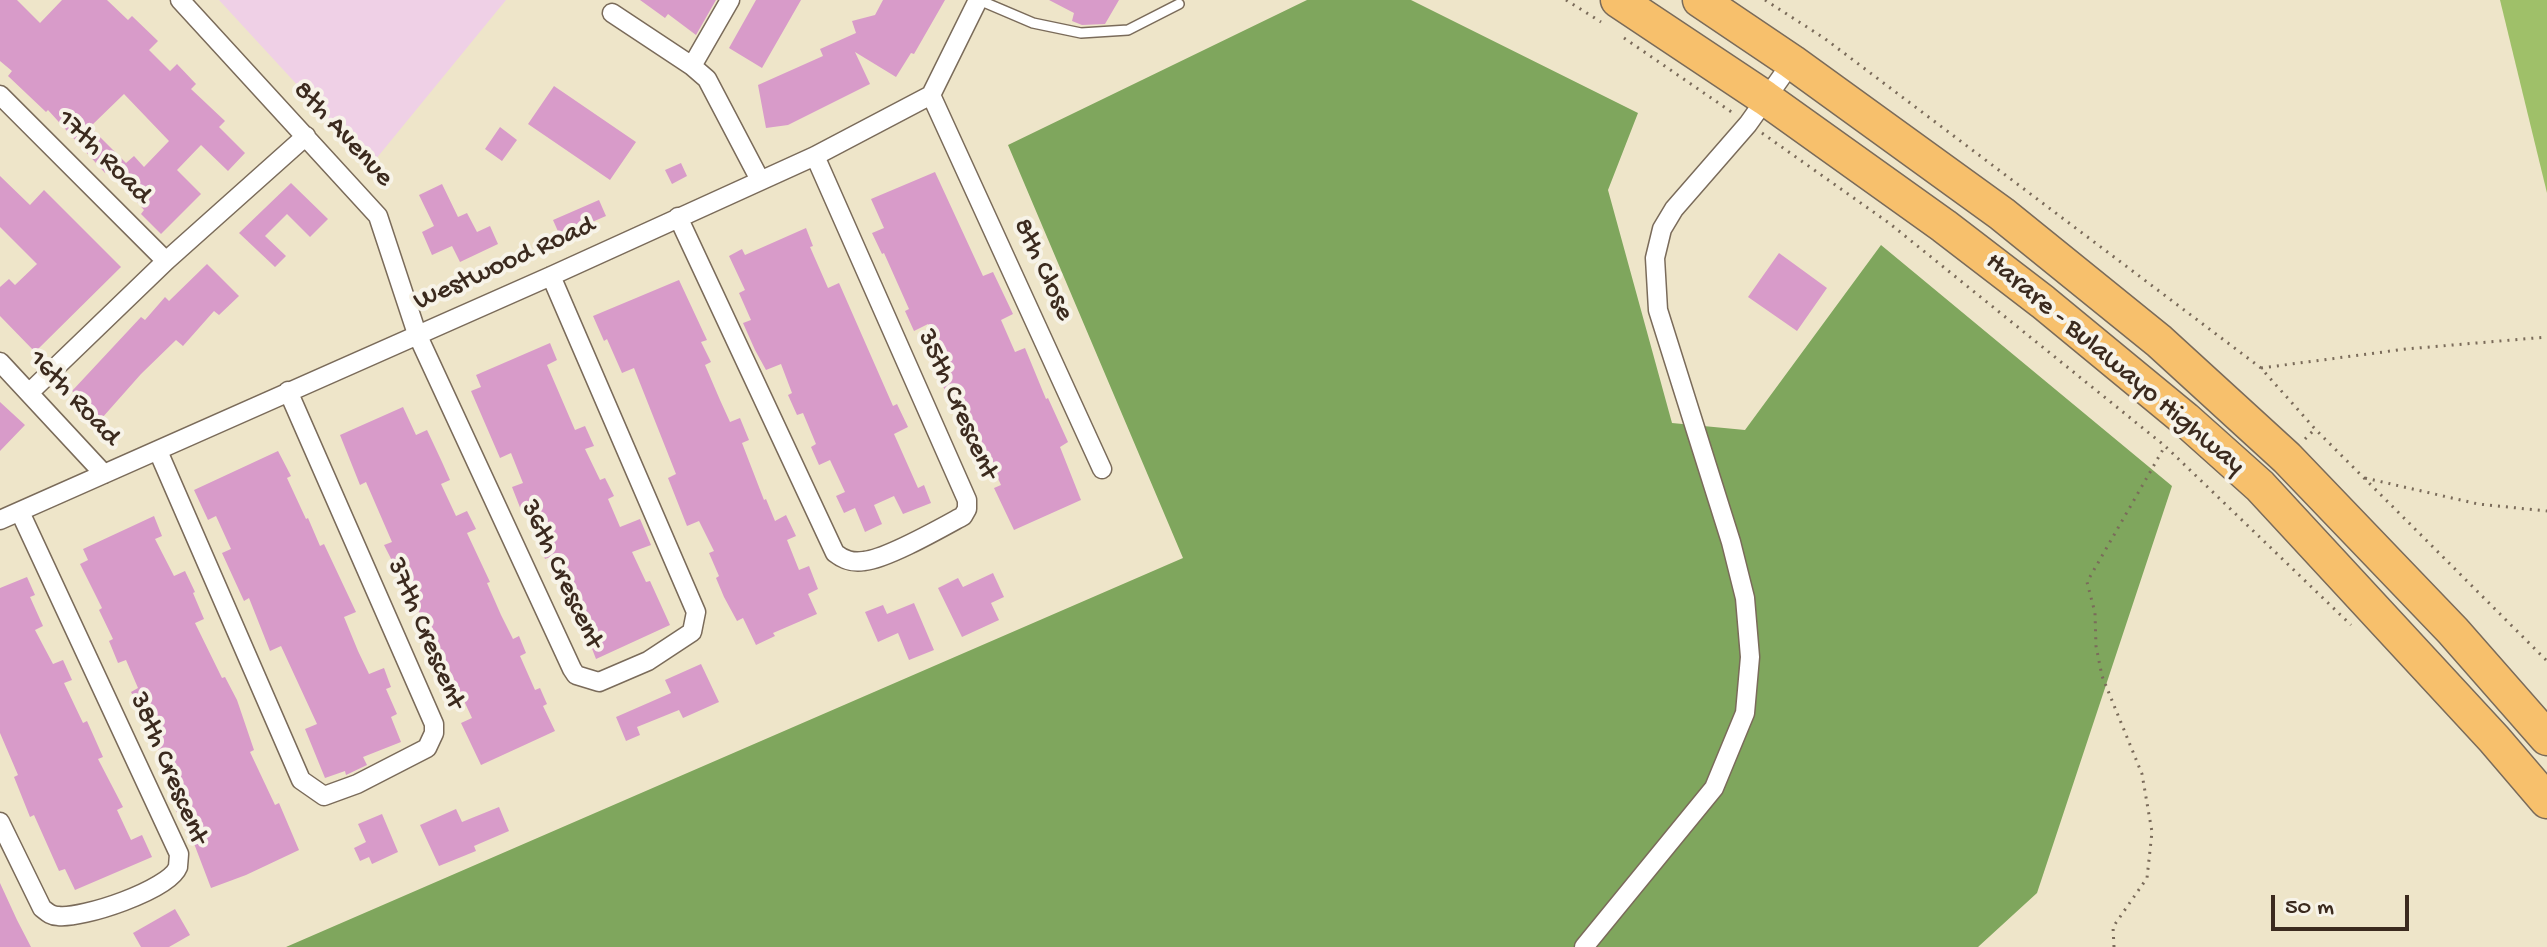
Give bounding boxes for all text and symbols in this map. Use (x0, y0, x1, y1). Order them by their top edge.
street label: 8th Avenue (284, 75, 400, 195)
street label: 17th Road (49, 104, 157, 212)
street label: Westwood Road (409, 210, 601, 320)
street label: 8th Close (1004, 213, 1080, 327)
street label: Harare - Bulawayo Highway (1977, 246, 2251, 484)
street label: 35th Crescent (908, 325, 1004, 485)
street label: 16th Road (20, 344, 126, 454)
street label: 36th Crescent (511, 495, 609, 655)
street label: 37th Crescent (377, 553, 471, 715)
street label: 38th Crescent (120, 688, 214, 850)
scale bar (2275, 879, 2413, 929)
text: 50 m (2285, 894, 2334, 923)

